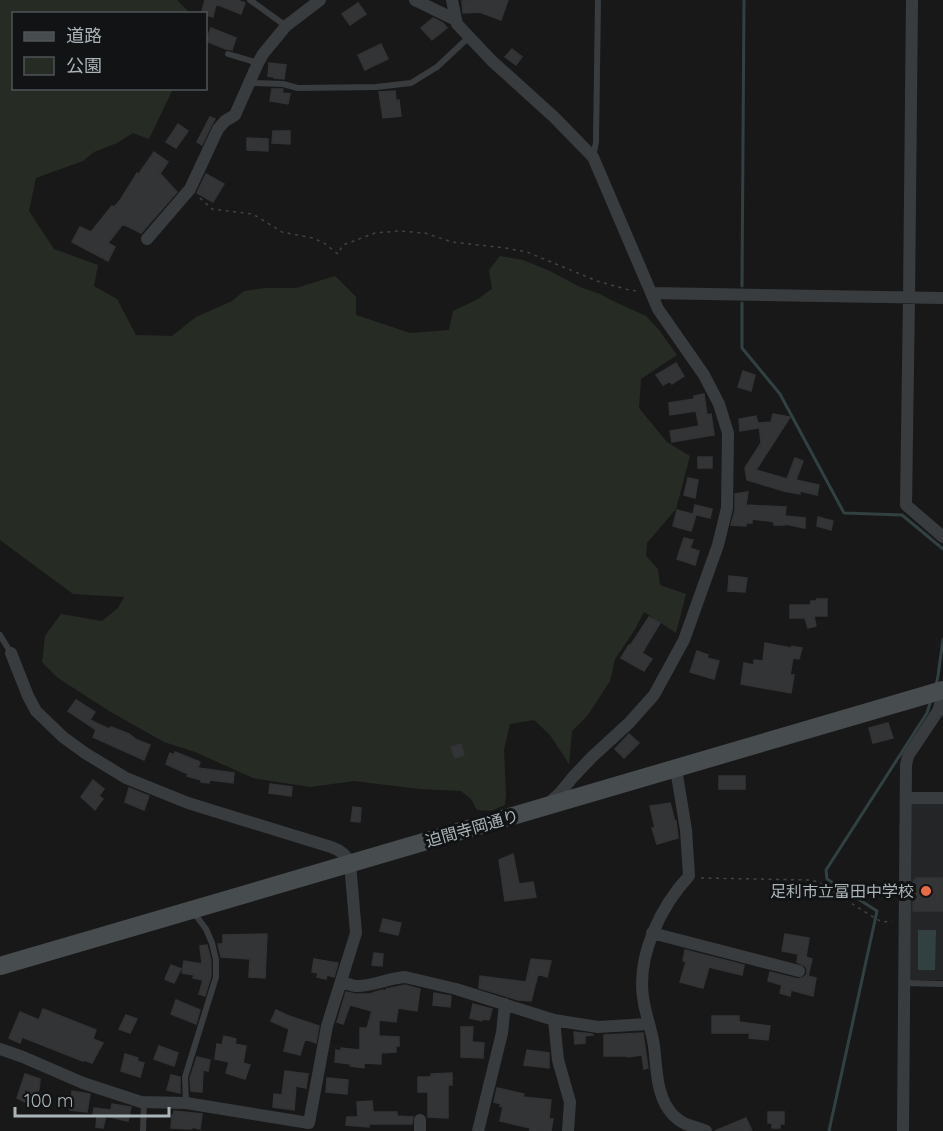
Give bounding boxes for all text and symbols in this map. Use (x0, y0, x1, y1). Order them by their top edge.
legend (12, 12, 207, 90)
text: 道路 (66, 24, 102, 47)
text: 公園 (66, 54, 102, 77)
street label: 迫間寺岡通り (423, 805, 521, 851)
place label: 足利市立富田中学校 (770, 881, 914, 901)
marker: 足利市立富田中学校 (919, 884, 933, 898)
scale bar (15, 1080, 170, 1118)
text: 100 m (24, 1089, 73, 1112)

